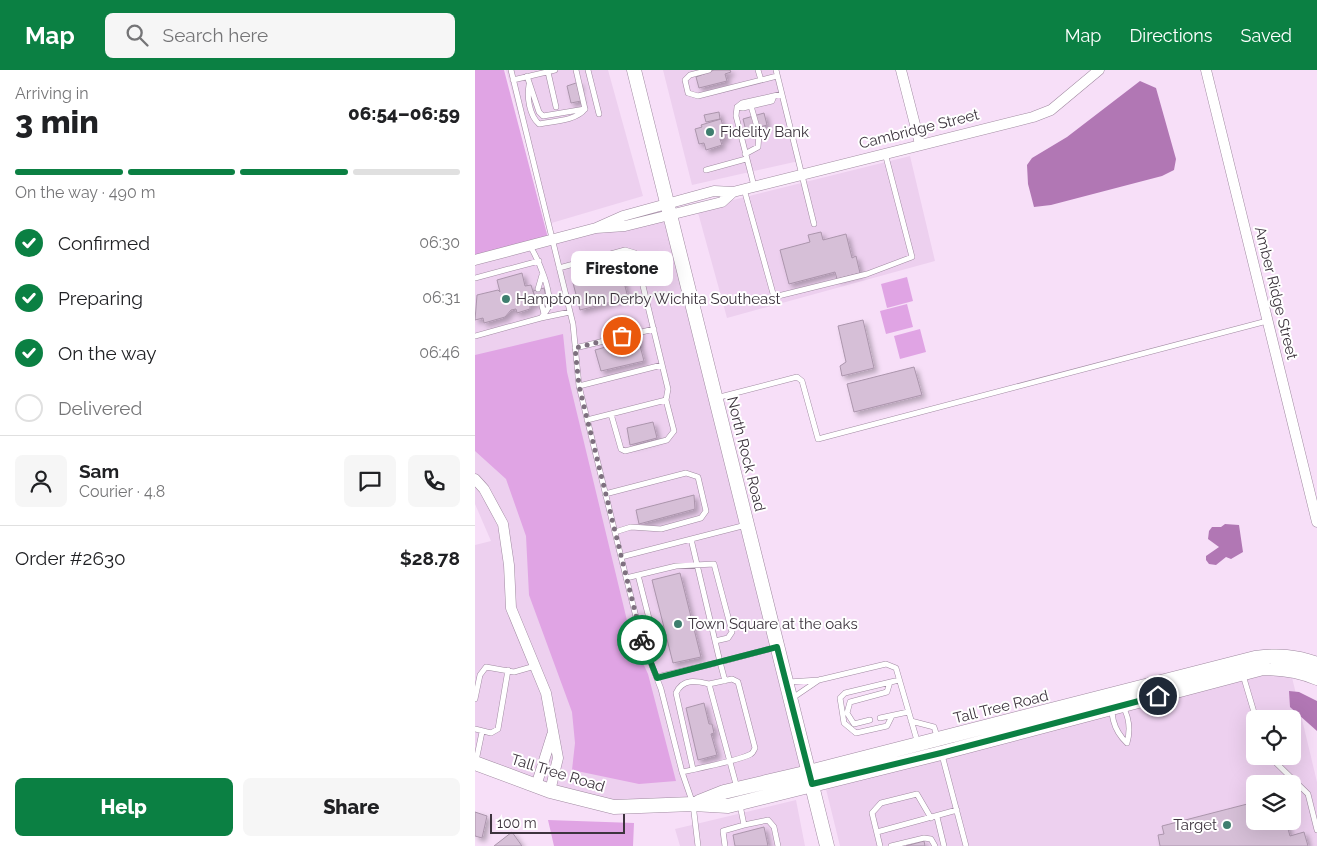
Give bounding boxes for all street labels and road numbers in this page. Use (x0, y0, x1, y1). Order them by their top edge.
street label: Cambridge Street (857, 105, 981, 153)
street label: Amber Ridge Street (1251, 225, 1301, 361)
street label: North Rock Road (723, 395, 769, 513)
street label: Tall Tree Road (952, 687, 1050, 727)
street label: Tall Tree Road (509, 750, 607, 796)

